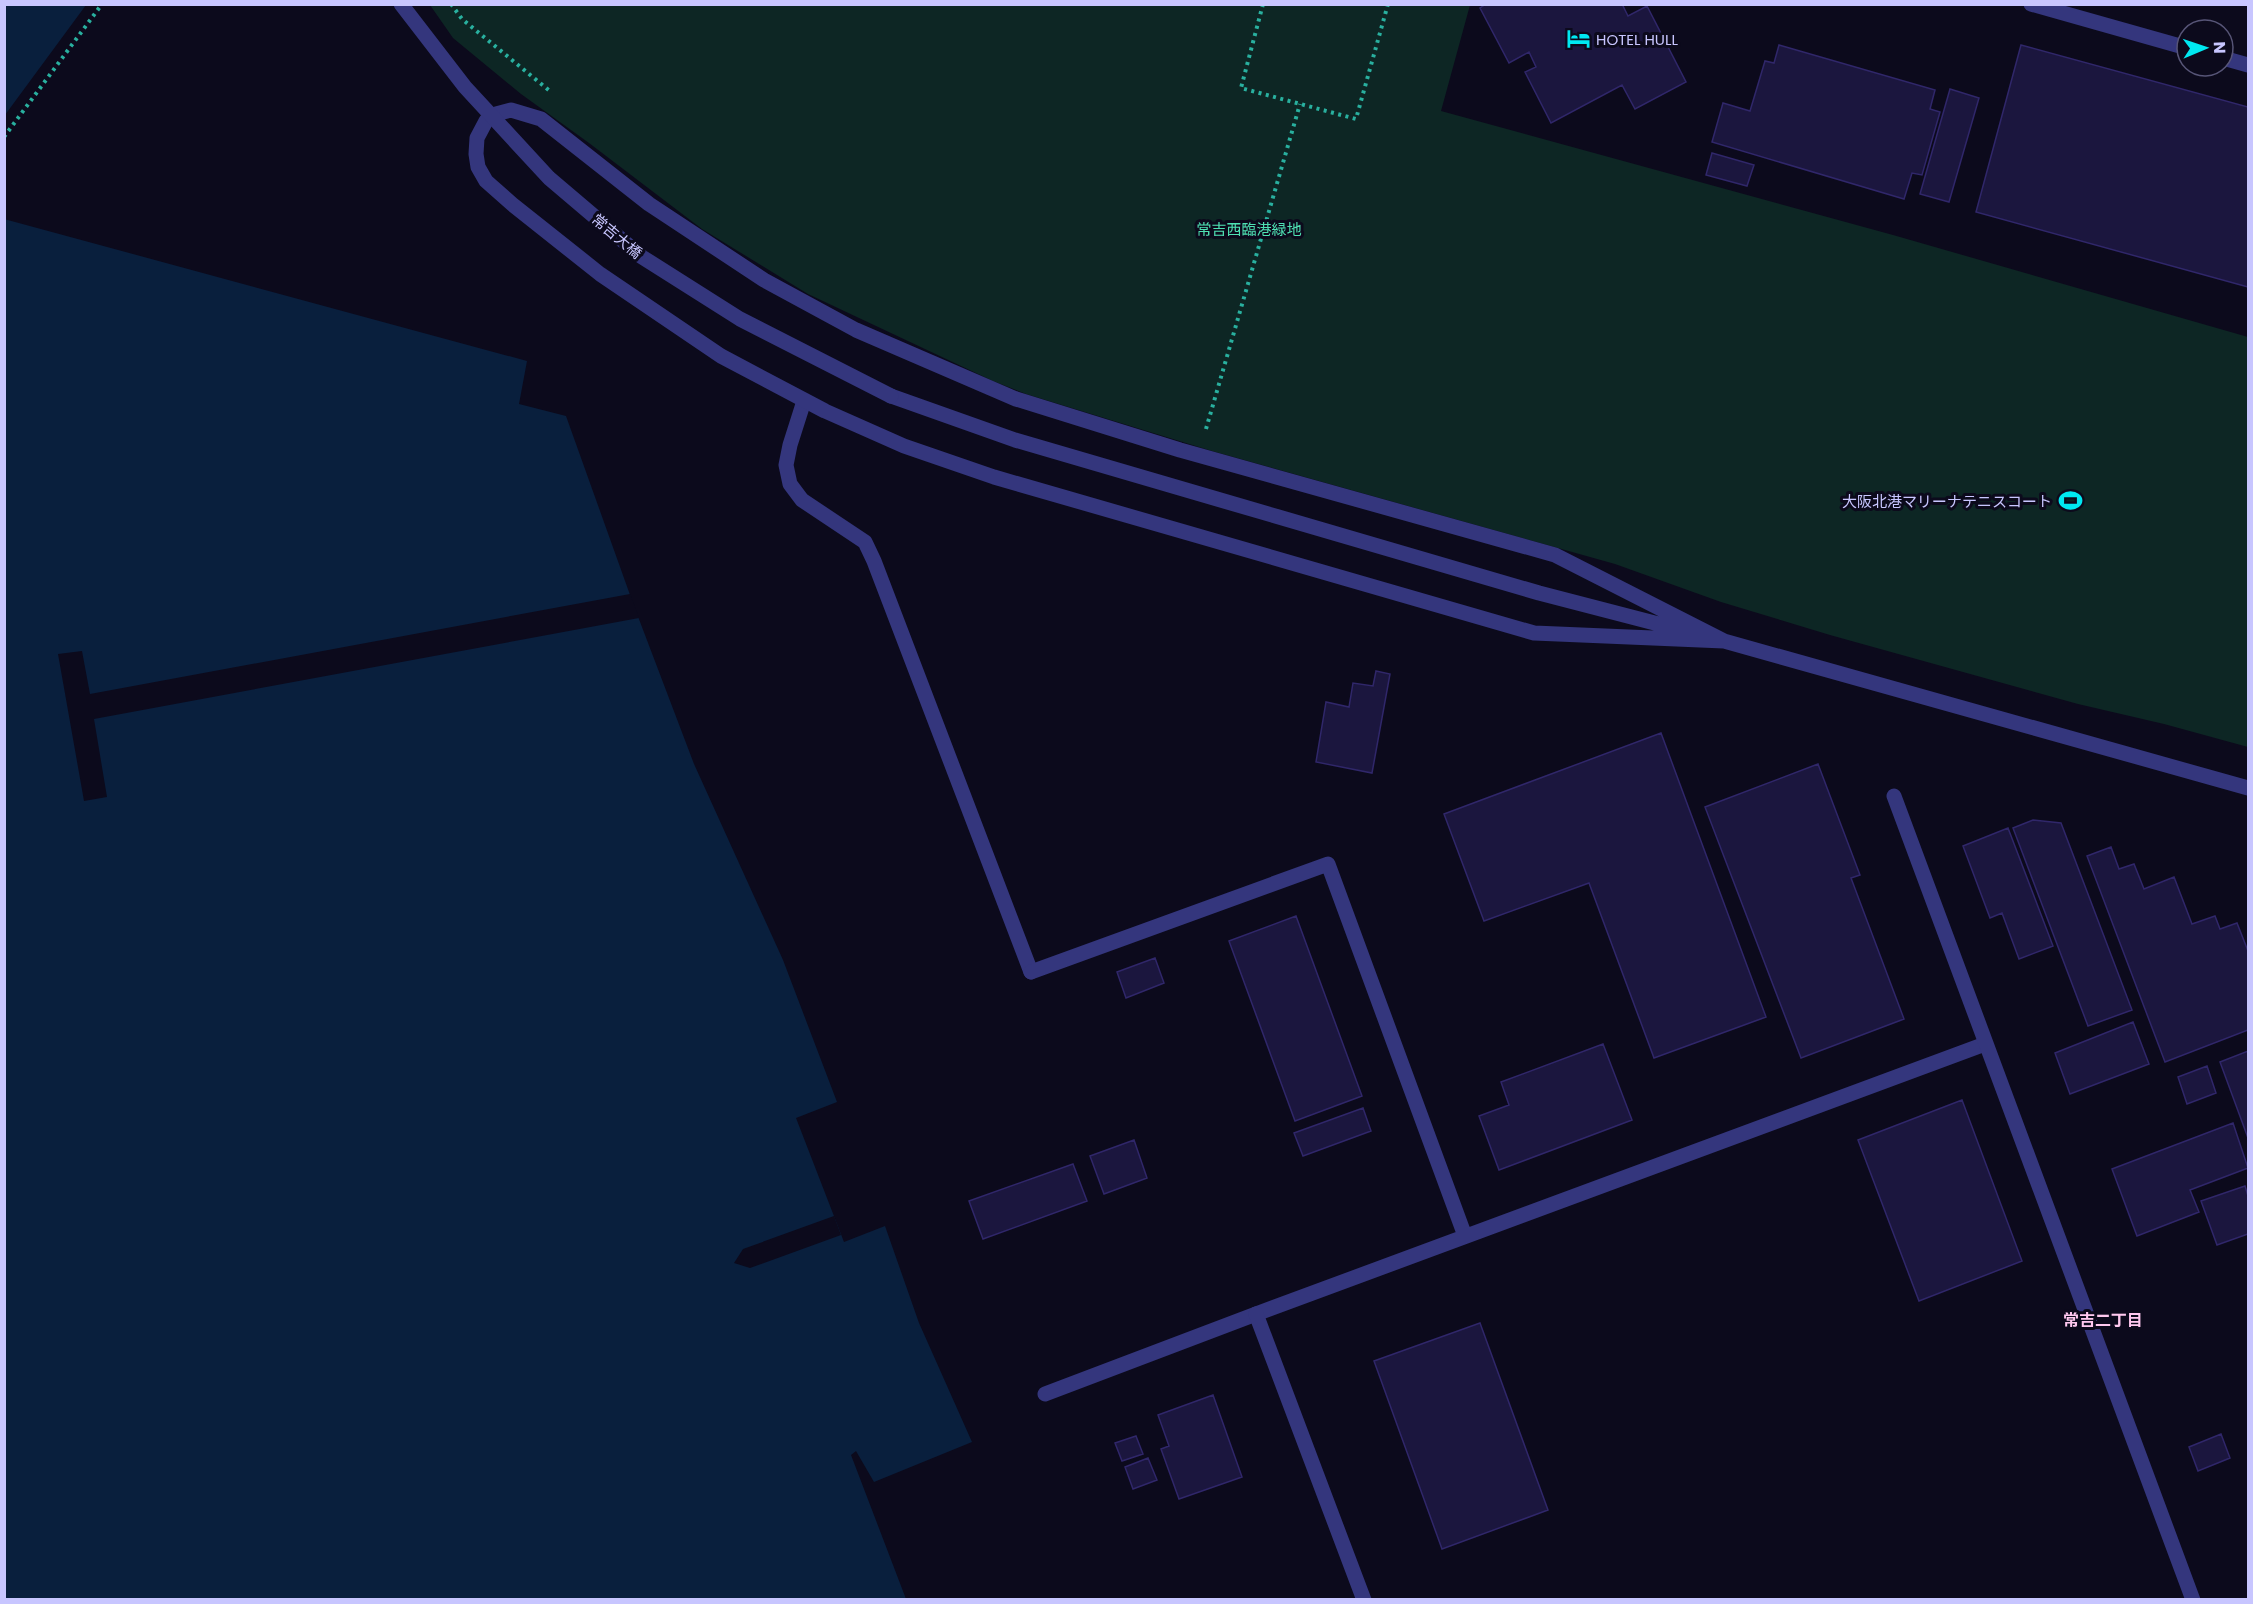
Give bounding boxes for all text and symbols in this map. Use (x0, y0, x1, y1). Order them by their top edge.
north arrow (2175, 18, 2235, 78)
hotel icon: HOTEL HULL (1565, 26, 1591, 52)
place label: HOTEL HULL (1596, 29, 1678, 50)
text: N (2208, 41, 2231, 54)
street label: 常吉大橋 (587, 209, 647, 263)
park label: 常吉西臨港緑地 (1196, 219, 1302, 240)
sports icon: 大阪北港マリーナテニスコート (2057, 488, 2083, 514)
place label: 大阪北港マリーナテニスコート (1842, 491, 2052, 512)
district label: 常吉二丁目 (2063, 1309, 2143, 1332)

